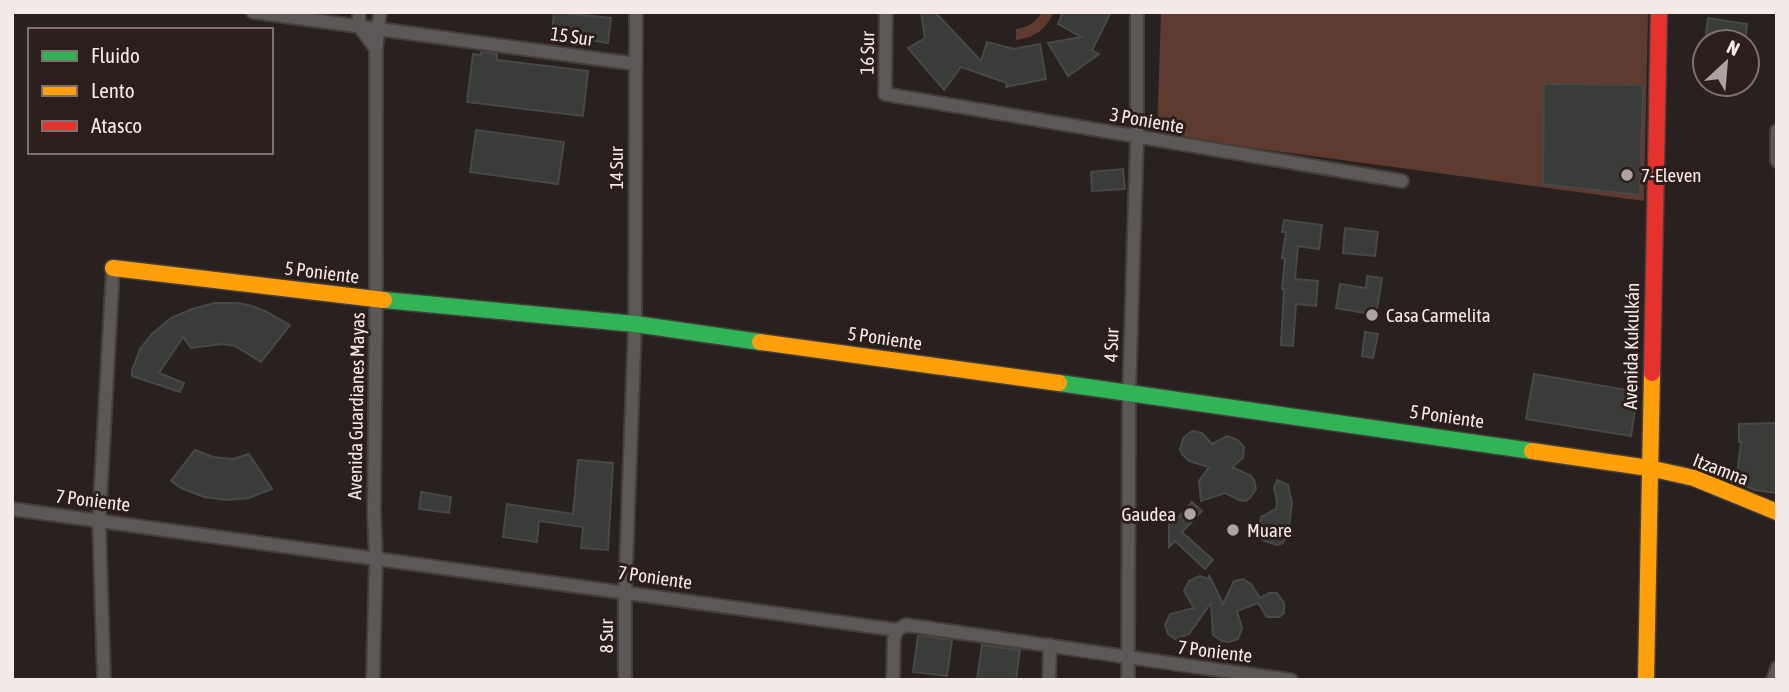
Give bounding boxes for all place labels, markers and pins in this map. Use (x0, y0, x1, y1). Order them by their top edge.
place label: 7-Eleven (1641, 164, 1702, 186)
marker: 7-Eleven (1619, 167, 1635, 183)
place label: Casa Carmelita (1386, 304, 1491, 326)
marker: Casa Carmelita (1364, 307, 1380, 323)
place label: Gaudea (1121, 503, 1176, 525)
marker: Gaudea (1182, 506, 1198, 522)
place label: Muare (1247, 519, 1292, 541)
marker: Muare (1225, 522, 1241, 538)

